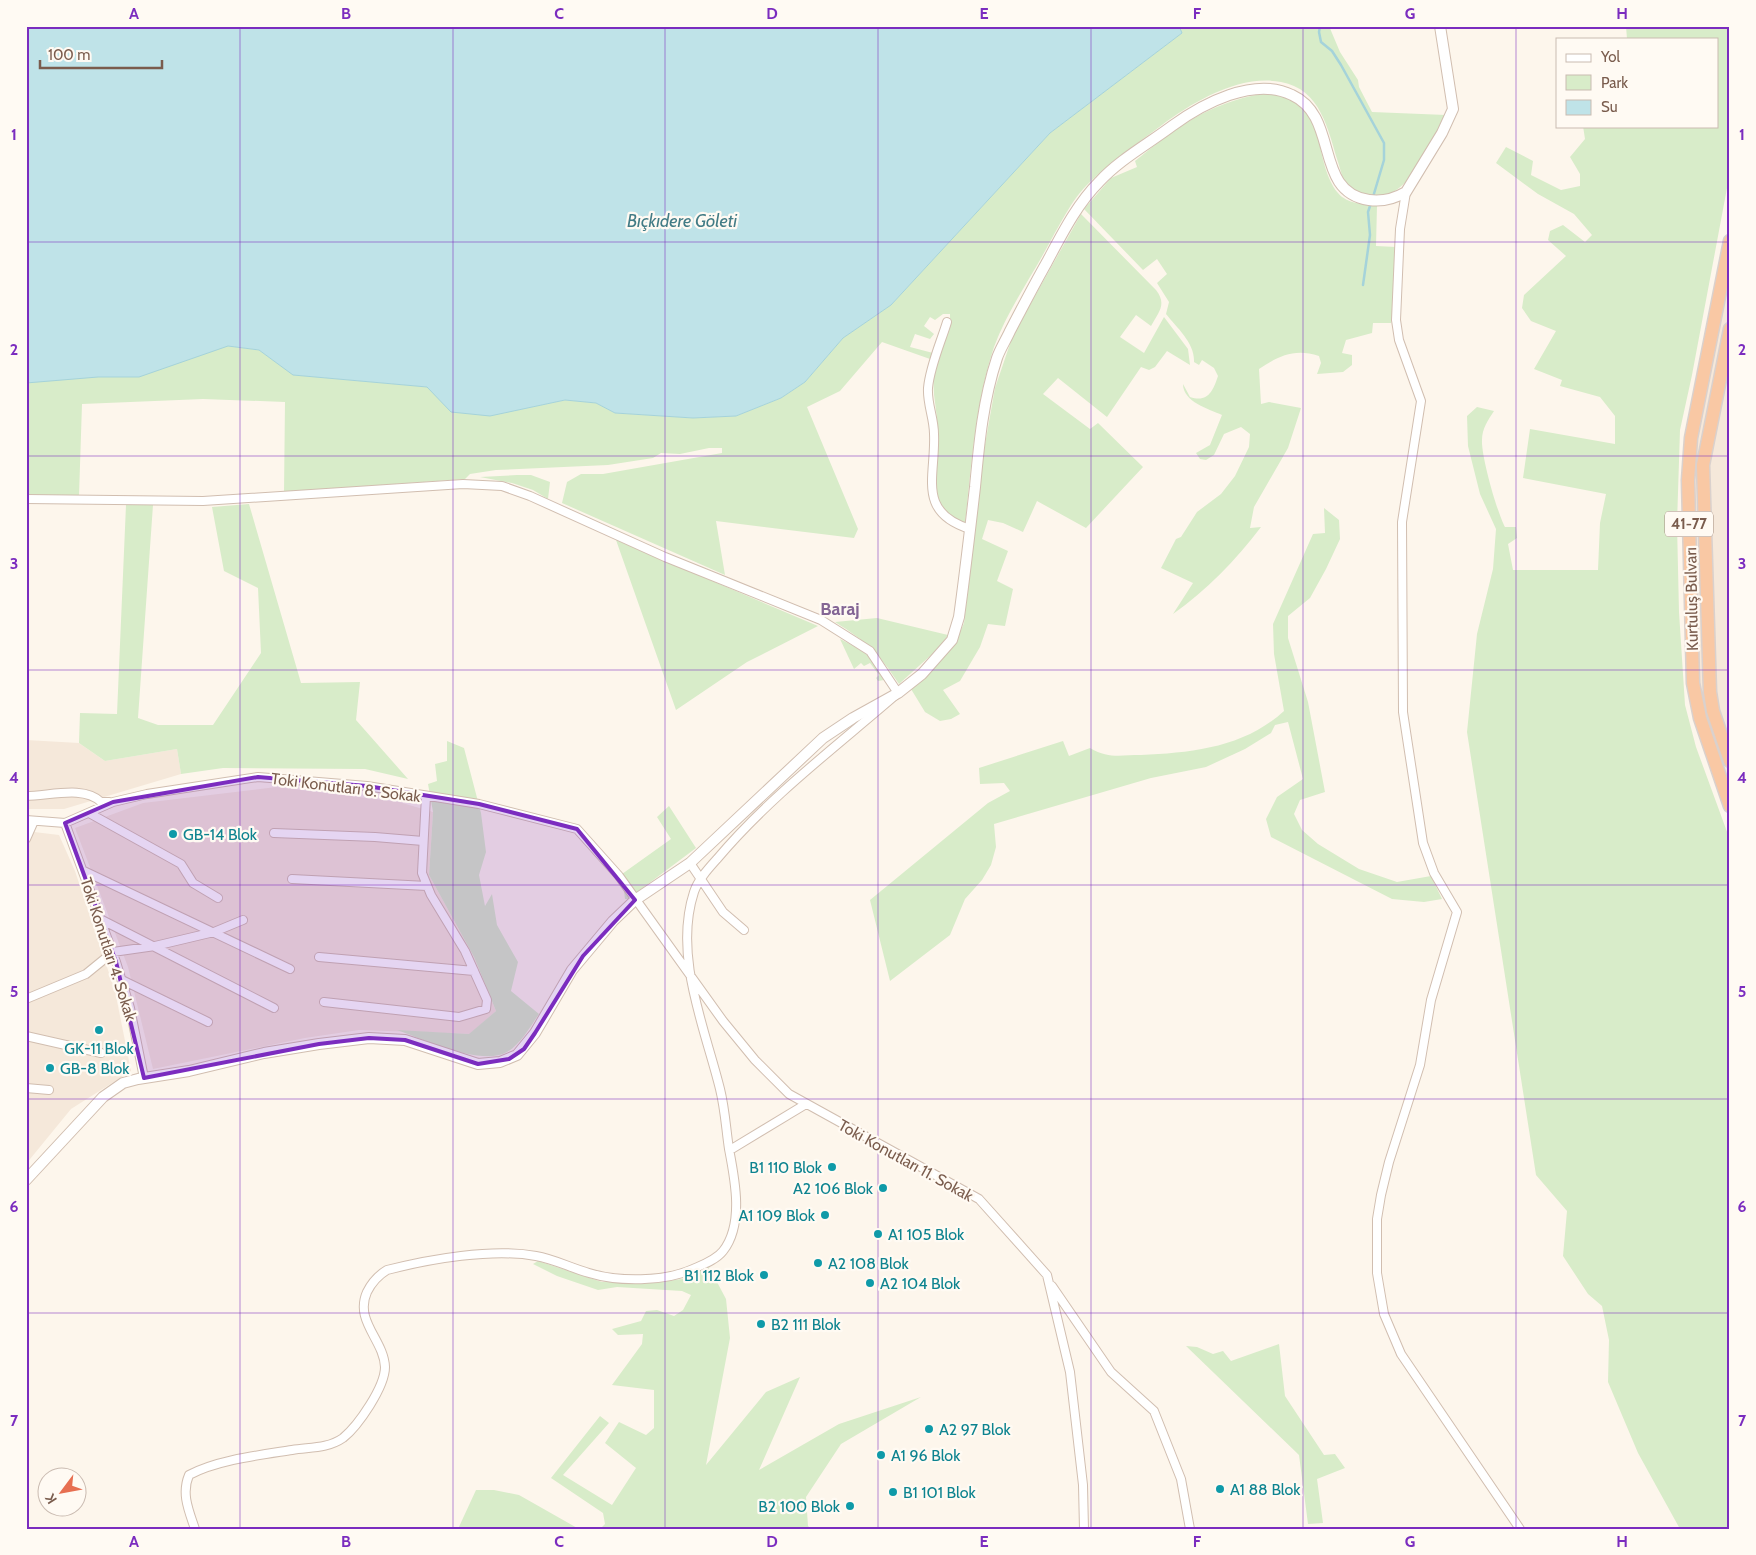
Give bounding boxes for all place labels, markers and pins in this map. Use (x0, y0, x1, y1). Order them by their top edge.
place label: GB-14 Blok (183, 825, 258, 844)
marker: GB-14 Blok (167, 828, 179, 840)
marker: GK-11 Blok (93, 1024, 105, 1036)
place label: GK-11 Blok (64, 1039, 134, 1058)
place label: GB-8 Blok (60, 1059, 130, 1078)
marker: GB-8 Blok (44, 1062, 56, 1074)
place label: B1 110 Blok (749, 1158, 823, 1177)
marker: B1 110 Blok (826, 1161, 838, 1173)
place label: A2 106 Blok (793, 1179, 874, 1198)
marker: A2 106 Blok (877, 1182, 889, 1194)
place label: A1 109 Blok (738, 1206, 816, 1225)
marker: A1 109 Blok (819, 1209, 831, 1221)
place label: A1 105 Blok (888, 1225, 965, 1244)
marker: A1 105 Blok (872, 1228, 884, 1240)
place label: A2 108 Blok (828, 1254, 909, 1273)
marker: A2 108 Blok (812, 1257, 824, 1269)
place label: B1 112 Blok (684, 1266, 755, 1285)
marker: B1 112 Blok (758, 1269, 770, 1281)
place label: A2 104 Blok (880, 1274, 961, 1293)
marker: A2 104 Blok (864, 1277, 876, 1289)
place label: B2 111 Blok (771, 1315, 842, 1334)
marker: B2 111 Blok (755, 1318, 767, 1330)
place label: A2 97 Blok (939, 1420, 1012, 1439)
marker: A2 97 Blok (923, 1423, 935, 1435)
place label: A1 96 Blok (891, 1446, 961, 1465)
marker: A1 96 Blok (875, 1449, 887, 1461)
place label: A1 88 Blok (1230, 1480, 1301, 1499)
place label: B1 101 Blok (903, 1483, 977, 1502)
marker: A1 88 Blok (1214, 1483, 1226, 1495)
marker: B1 101 Blok (887, 1486, 899, 1498)
place label: B2 100 Blok (758, 1497, 841, 1516)
marker: B2 100 Blok (844, 1500, 856, 1512)

